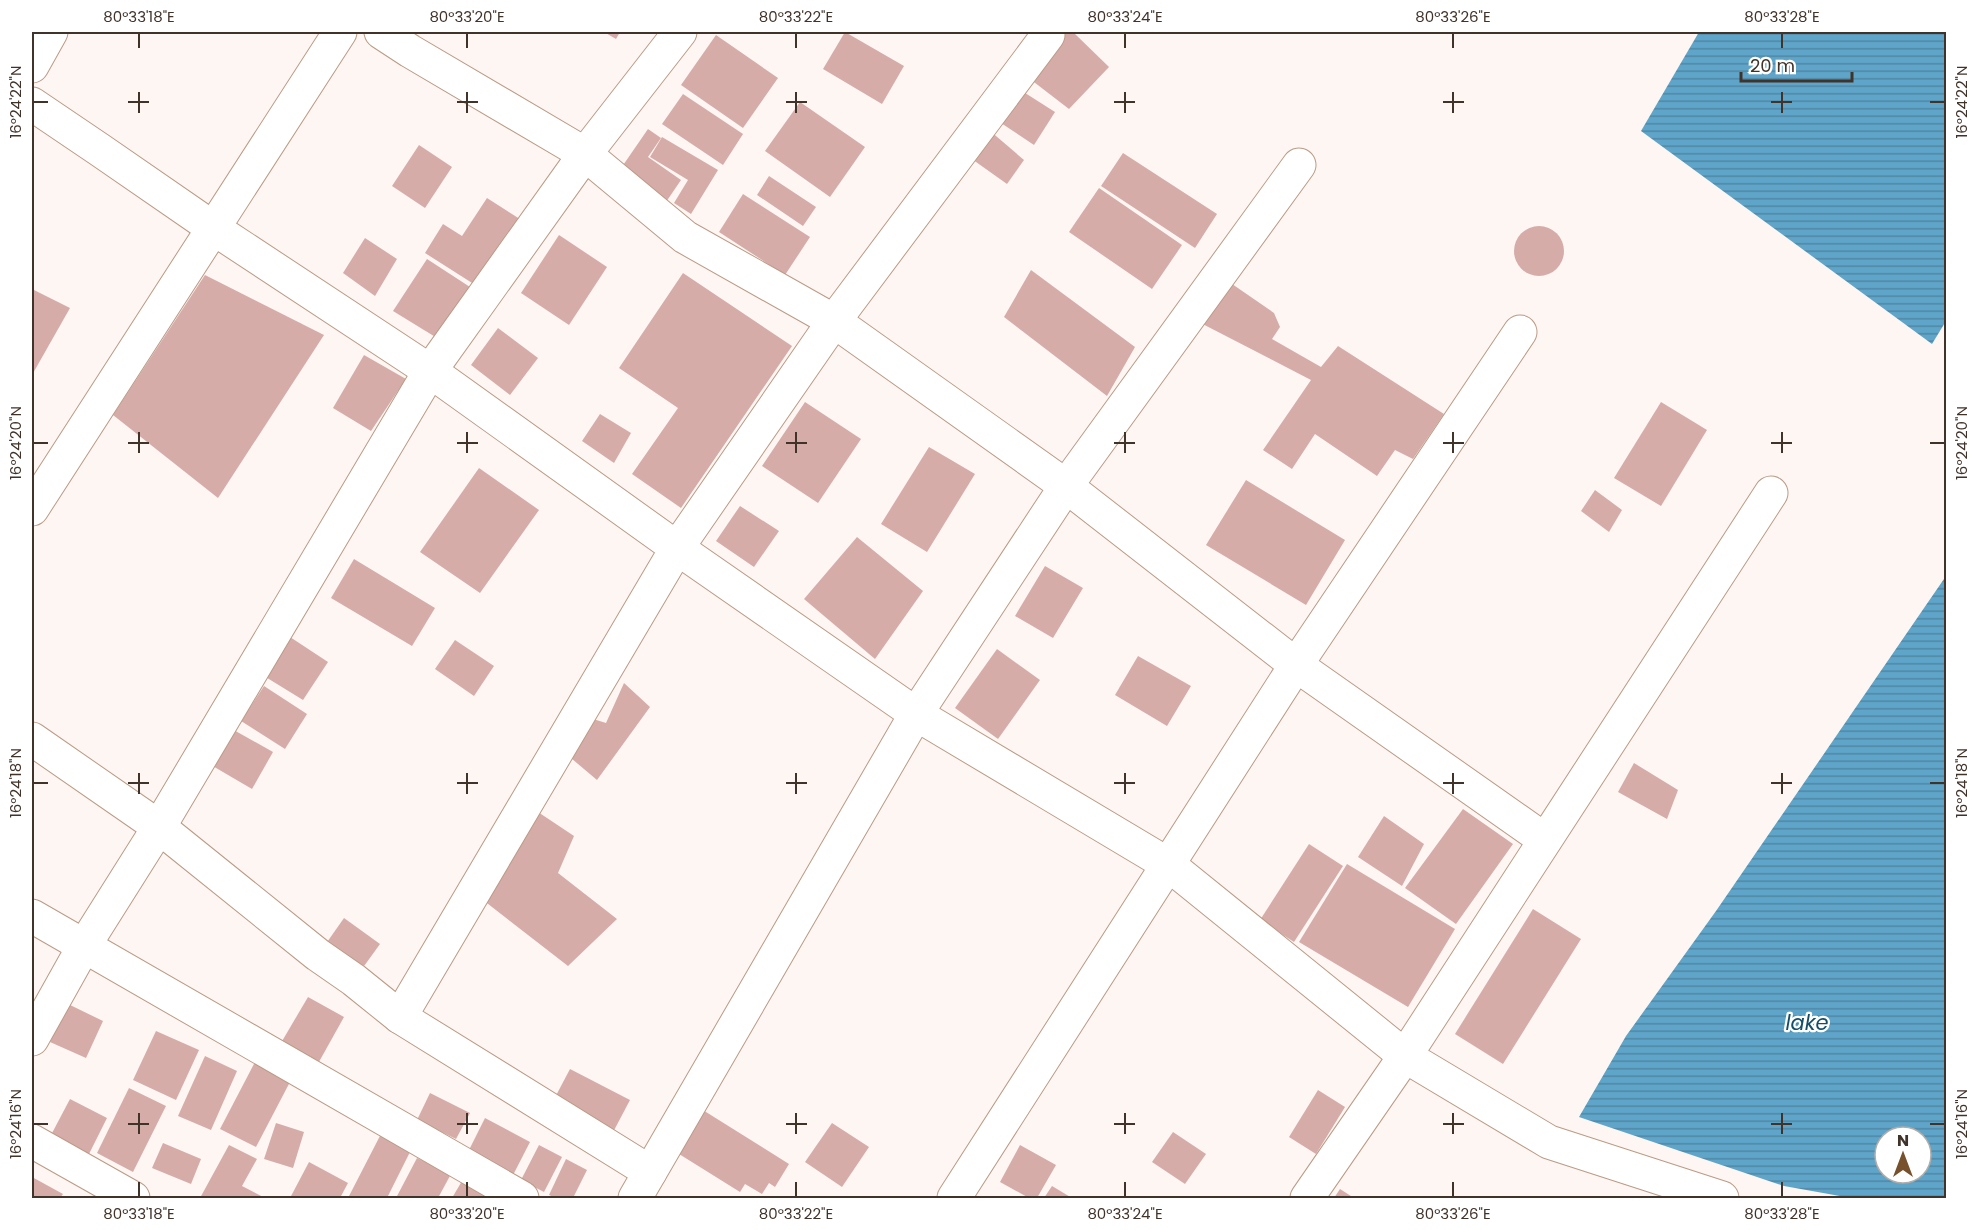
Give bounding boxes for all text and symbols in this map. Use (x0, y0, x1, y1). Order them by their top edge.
text: 80°33'18"E (103, 6, 175, 27)
text: 80°33'20"E (429, 6, 505, 27)
text: 80°33'22"E (759, 6, 833, 27)
text: 80°33'24"E (1087, 6, 1163, 27)
text: 80°33'26"E (1415, 6, 1491, 27)
text: 80°33'28"E (1744, 6, 1820, 27)
scale bar (1741, 45, 1852, 83)
text: 20 m (1750, 53, 1795, 78)
text: 16°24'22"N (5, 65, 26, 139)
text: 16°24'22"N (1951, 65, 1972, 139)
text: 16°24'20"N (5, 406, 26, 480)
text: 16°24'20"N (1951, 406, 1972, 480)
text: 16°24'18"N (5, 748, 26, 818)
text: 16°24'18"N (1951, 748, 1972, 818)
water label: lake (1785, 1008, 1829, 1037)
text: 16°24'16"N (5, 1089, 26, 1159)
text: 16°24'16"N (1951, 1089, 1972, 1159)
north arrow (1873, 1125, 1933, 1185)
text: N (1897, 1129, 1909, 1152)
text: 80°33'18"E (103, 1203, 175, 1224)
text: 80°33'20"E (429, 1203, 505, 1224)
text: 80°33'22"E (759, 1203, 833, 1224)
text: 80°33'24"E (1087, 1203, 1163, 1224)
text: 80°33'26"E (1415, 1203, 1491, 1224)
text: 80°33'28"E (1744, 1203, 1820, 1224)

